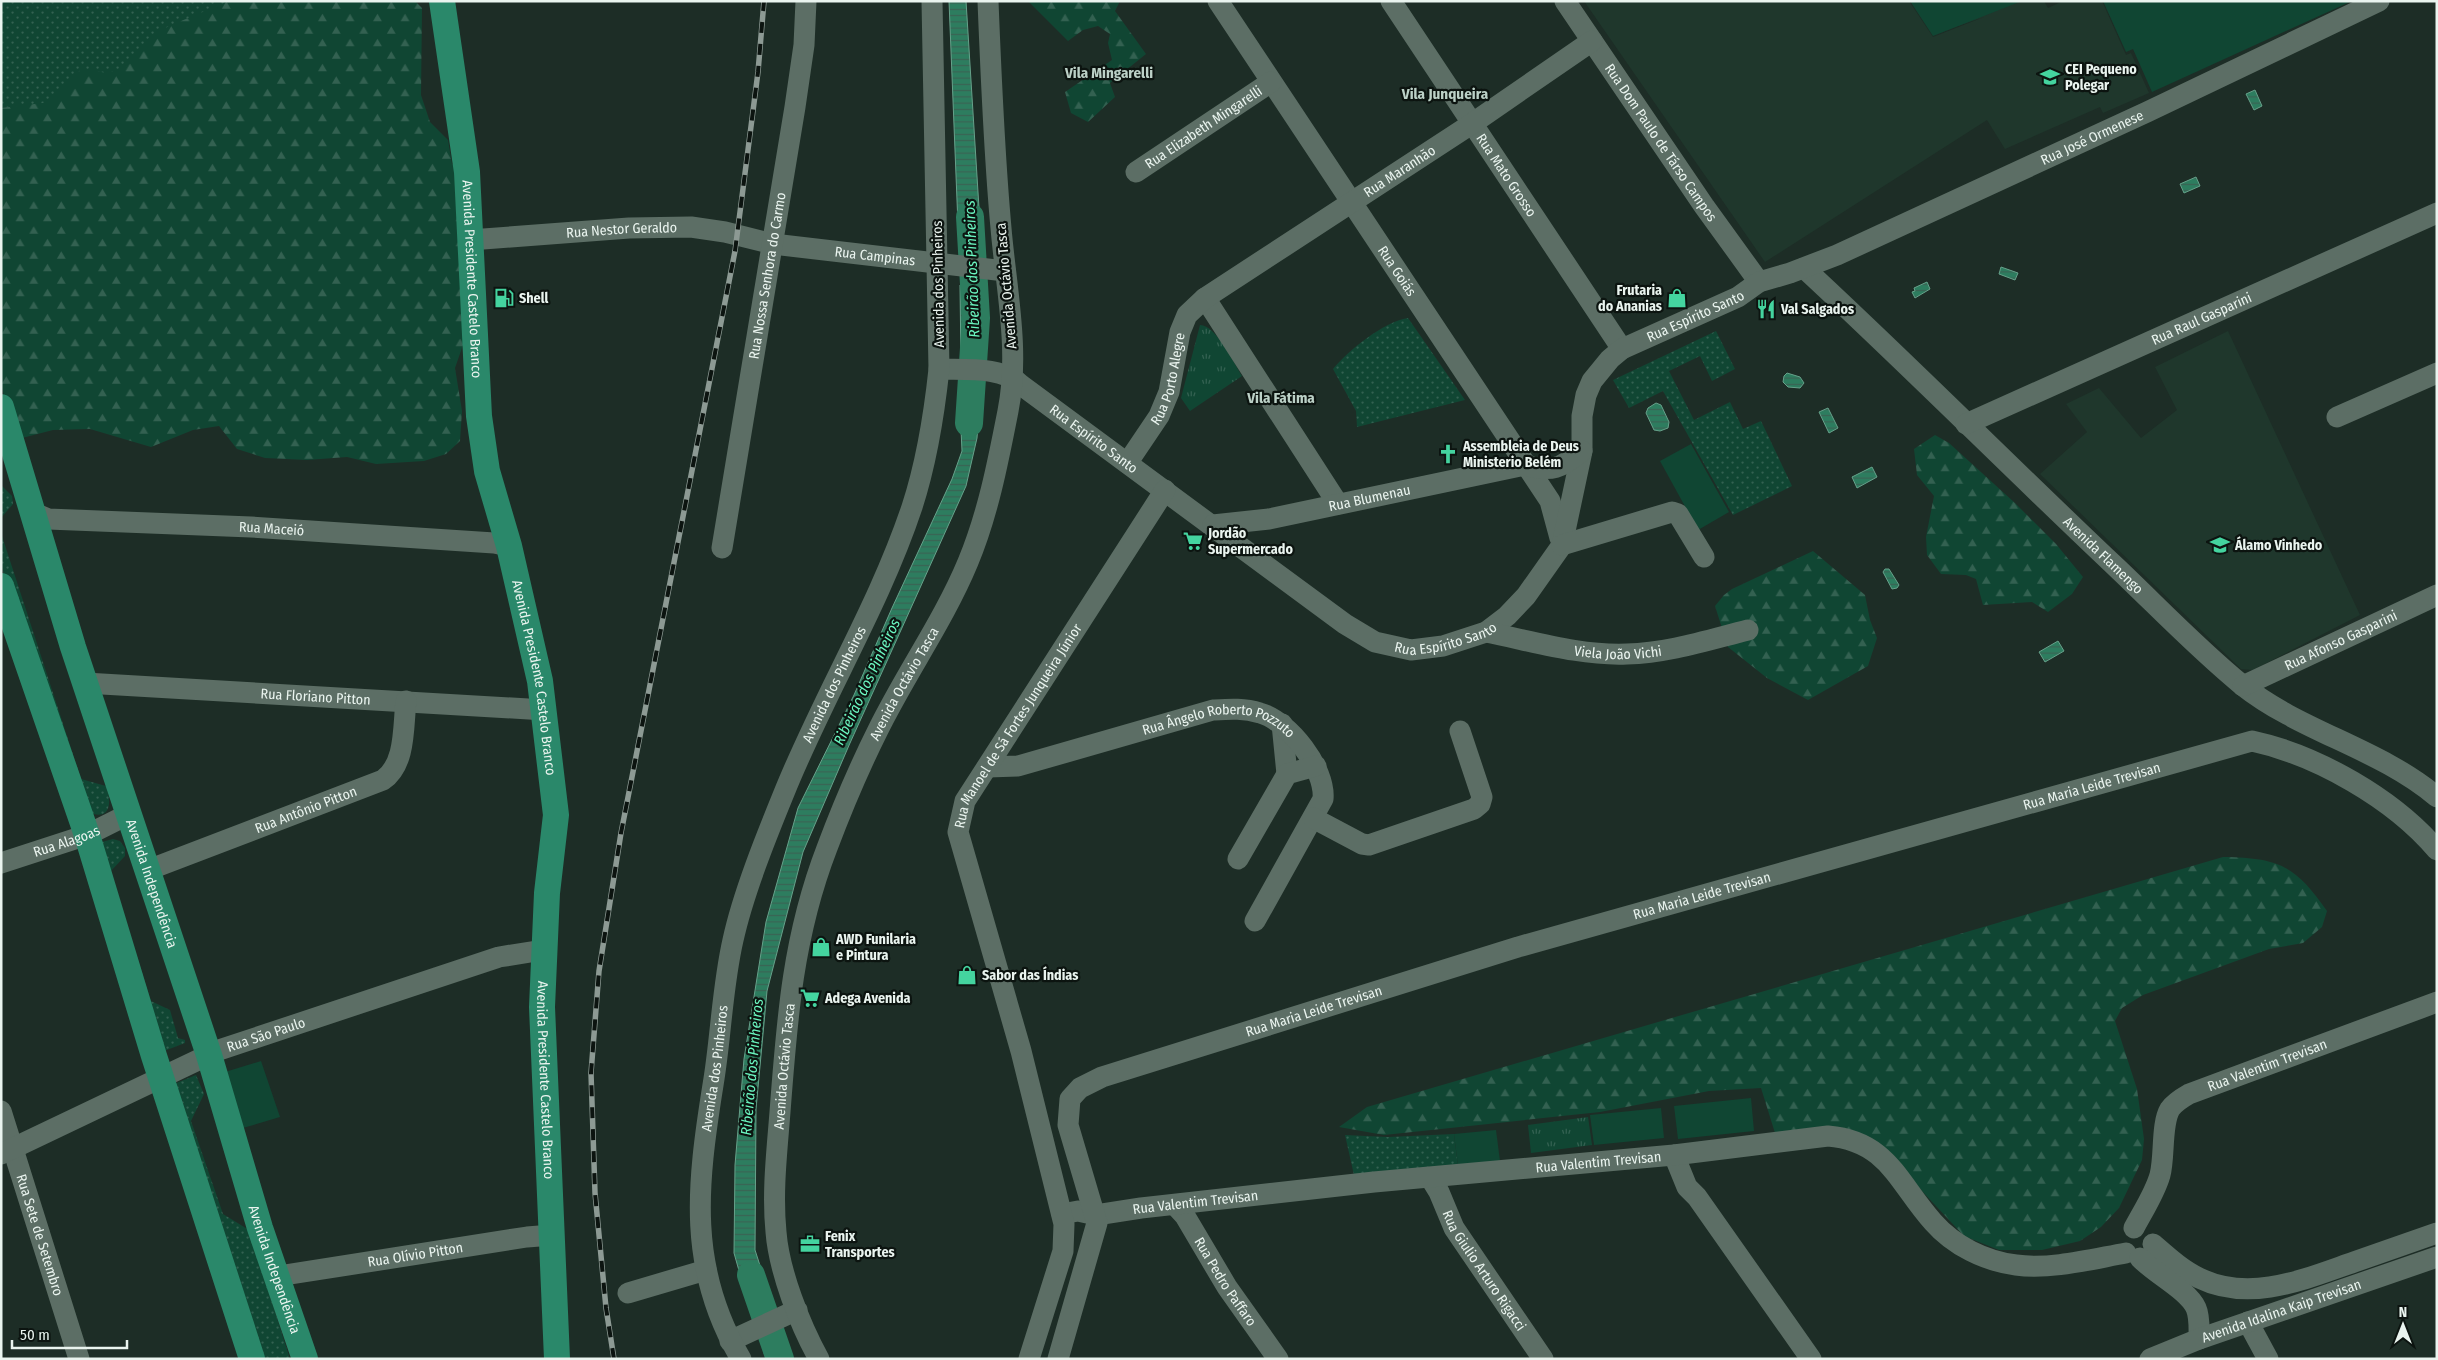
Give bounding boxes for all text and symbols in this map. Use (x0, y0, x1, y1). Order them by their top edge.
street label: Rua Dom Paulo de Társo Campos (1601, 61, 1720, 225)
place label: CEI Pequeno Polegar (2065, 61, 2137, 94)
district label: Vila Mingarelli (1064, 64, 1153, 82)
school or university icon: CEI Pequeno Polegar (2039, 66, 2061, 88)
street label: Rua Elizabeth Mingarelli (1142, 82, 1265, 173)
district label: Vila Junqueira (1401, 85, 1489, 103)
street label: Rua José Ormenese (2038, 107, 2146, 169)
street label: Rua Mato Grosso (1473, 131, 1540, 220)
street label: Rua Maranhão (1361, 142, 1439, 201)
street label: Avenida Presidente Castelo Branco (458, 180, 485, 379)
street label: Rua Nossa Senhora do Carmo (745, 191, 790, 360)
water label: Ribeirão dos Pinheiros (961, 199, 983, 338)
street label: Rua Nestor Geraldo (566, 219, 677, 242)
street label: Avenida dos Pinheiros (929, 220, 948, 348)
street label: Avenida Octávio Tasca (993, 222, 1020, 350)
street label: Rua Campinas (834, 243, 916, 269)
street label: Rua Goiás (1374, 243, 1420, 300)
place label: Frutaria do Ananias (1598, 282, 1662, 315)
fuel station icon: Shell (493, 287, 515, 309)
street label: Rua Espírito Santo (1644, 287, 1748, 346)
shop icon: Frutaria do Ananias (1666, 287, 1688, 309)
street label: Rua Raul Gasparini (2149, 289, 2254, 349)
place label: Shell (519, 290, 549, 307)
restaurant icon: Val Salgados (1755, 298, 1777, 320)
place label: Val Salgados (1780, 301, 1854, 318)
street label: Rua Porto Alegre (1147, 331, 1189, 429)
district label: Vila Fátima (1246, 389, 1315, 407)
street label: Rua Espírito Santo (1046, 401, 1141, 477)
place label: Assembleia de Deus Ministerio Belém (1462, 438, 1579, 471)
church icon: Assembleia de Deus Ministerio Belém (1437, 443, 1459, 465)
street label: Rua Blumenau (1327, 481, 1412, 515)
street label: Avenida Flamengo (2060, 513, 2147, 598)
street label: Rua Maceió (238, 519, 305, 539)
place label: Jordão Supermercado (1207, 525, 1293, 558)
supermarket icon: Jordão Supermercado (1182, 530, 1204, 552)
school or university icon: Álamo Vinhedo (2209, 534, 2231, 556)
place label: Álamo Vinhedo (2234, 536, 2323, 554)
street label: Avenida Presidente Castelo Branco (508, 578, 559, 776)
street label: Rua Afonso Gasparini (2282, 607, 2400, 674)
water label: Ribeirão dos Pinheiros (830, 615, 904, 748)
street label: Rua Espírito Santo (1393, 619, 1500, 659)
street label: Rua Manoel de Sá Fortes Junqueira Júnior (951, 621, 1086, 830)
street label: Avenida dos Pinheiros (799, 624, 870, 745)
street label: Avenida Octávio Tasca (866, 624, 943, 743)
street label: Viela João Vichi (1573, 642, 1663, 663)
street label: Rua Floriano Pitton (260, 685, 371, 709)
text: Rua Ângelo Roberto Pozzuto (1140, 701, 1299, 742)
street label: Rua Ângelo Roberto Pozzuto (1135, 724, 1297, 750)
street label: Rua Maria Leide Trevisan (2021, 759, 2163, 814)
street label: Rua Antônio Pitton (253, 783, 359, 837)
street label: Avenida Independência (122, 817, 181, 950)
street label: Rua Alagoas (31, 822, 103, 861)
street label: Rua Maria Leide Trevisan (1631, 869, 1773, 923)
place label: AWD Funilaria e Pintura (835, 931, 916, 964)
shop icon: AWD Funilaria e Pintura (810, 936, 832, 958)
shop icon: Sabor das Índias (956, 964, 978, 986)
place label: Sabor das Índias (982, 966, 1078, 984)
street label: Avenida Presidente Castelo Branco (533, 981, 557, 1179)
street label: Rua Maria Leide Trevisan (1244, 982, 1384, 1041)
supermarket icon: Adega Avenida (799, 987, 821, 1009)
place label: Adega Avenida (824, 990, 911, 1007)
water label: Ribeirão dos Pinheiros (737, 997, 767, 1136)
street label: Avenida Octávio Tasca (771, 1002, 799, 1130)
street label: Avenida dos Pinheiros (698, 1004, 732, 1133)
street label: Rua São Paulo (225, 1014, 307, 1056)
street label: Rua Valentim Trevisan (2205, 1036, 2329, 1095)
street label: Rua Valentim Trevisan (1535, 1148, 1662, 1176)
street label: Rua Sete de Setembro (12, 1172, 67, 1298)
street label: Rua Valentim Trevisan (1132, 1187, 1259, 1218)
street label: Avenida Independência (245, 1203, 304, 1336)
street label: Rua Giulio Arturo Rigacci (1438, 1208, 1529, 1334)
place label: Fenix Transportes (825, 1228, 895, 1261)
office icon: Fenix Transportes (799, 1233, 821, 1255)
street label: Rua Pedro Paffaro (1191, 1234, 1260, 1330)
street label: Rua Olívio Pitton (367, 1239, 464, 1271)
street label: Avenida Idalina Kaip Trevisan (2199, 1276, 2364, 1346)
north arrow (2378, 1300, 2428, 1350)
text: N (2399, 1304, 2407, 1321)
scale bar (12, 1318, 128, 1350)
text: 50 m (20, 1326, 50, 1344)

